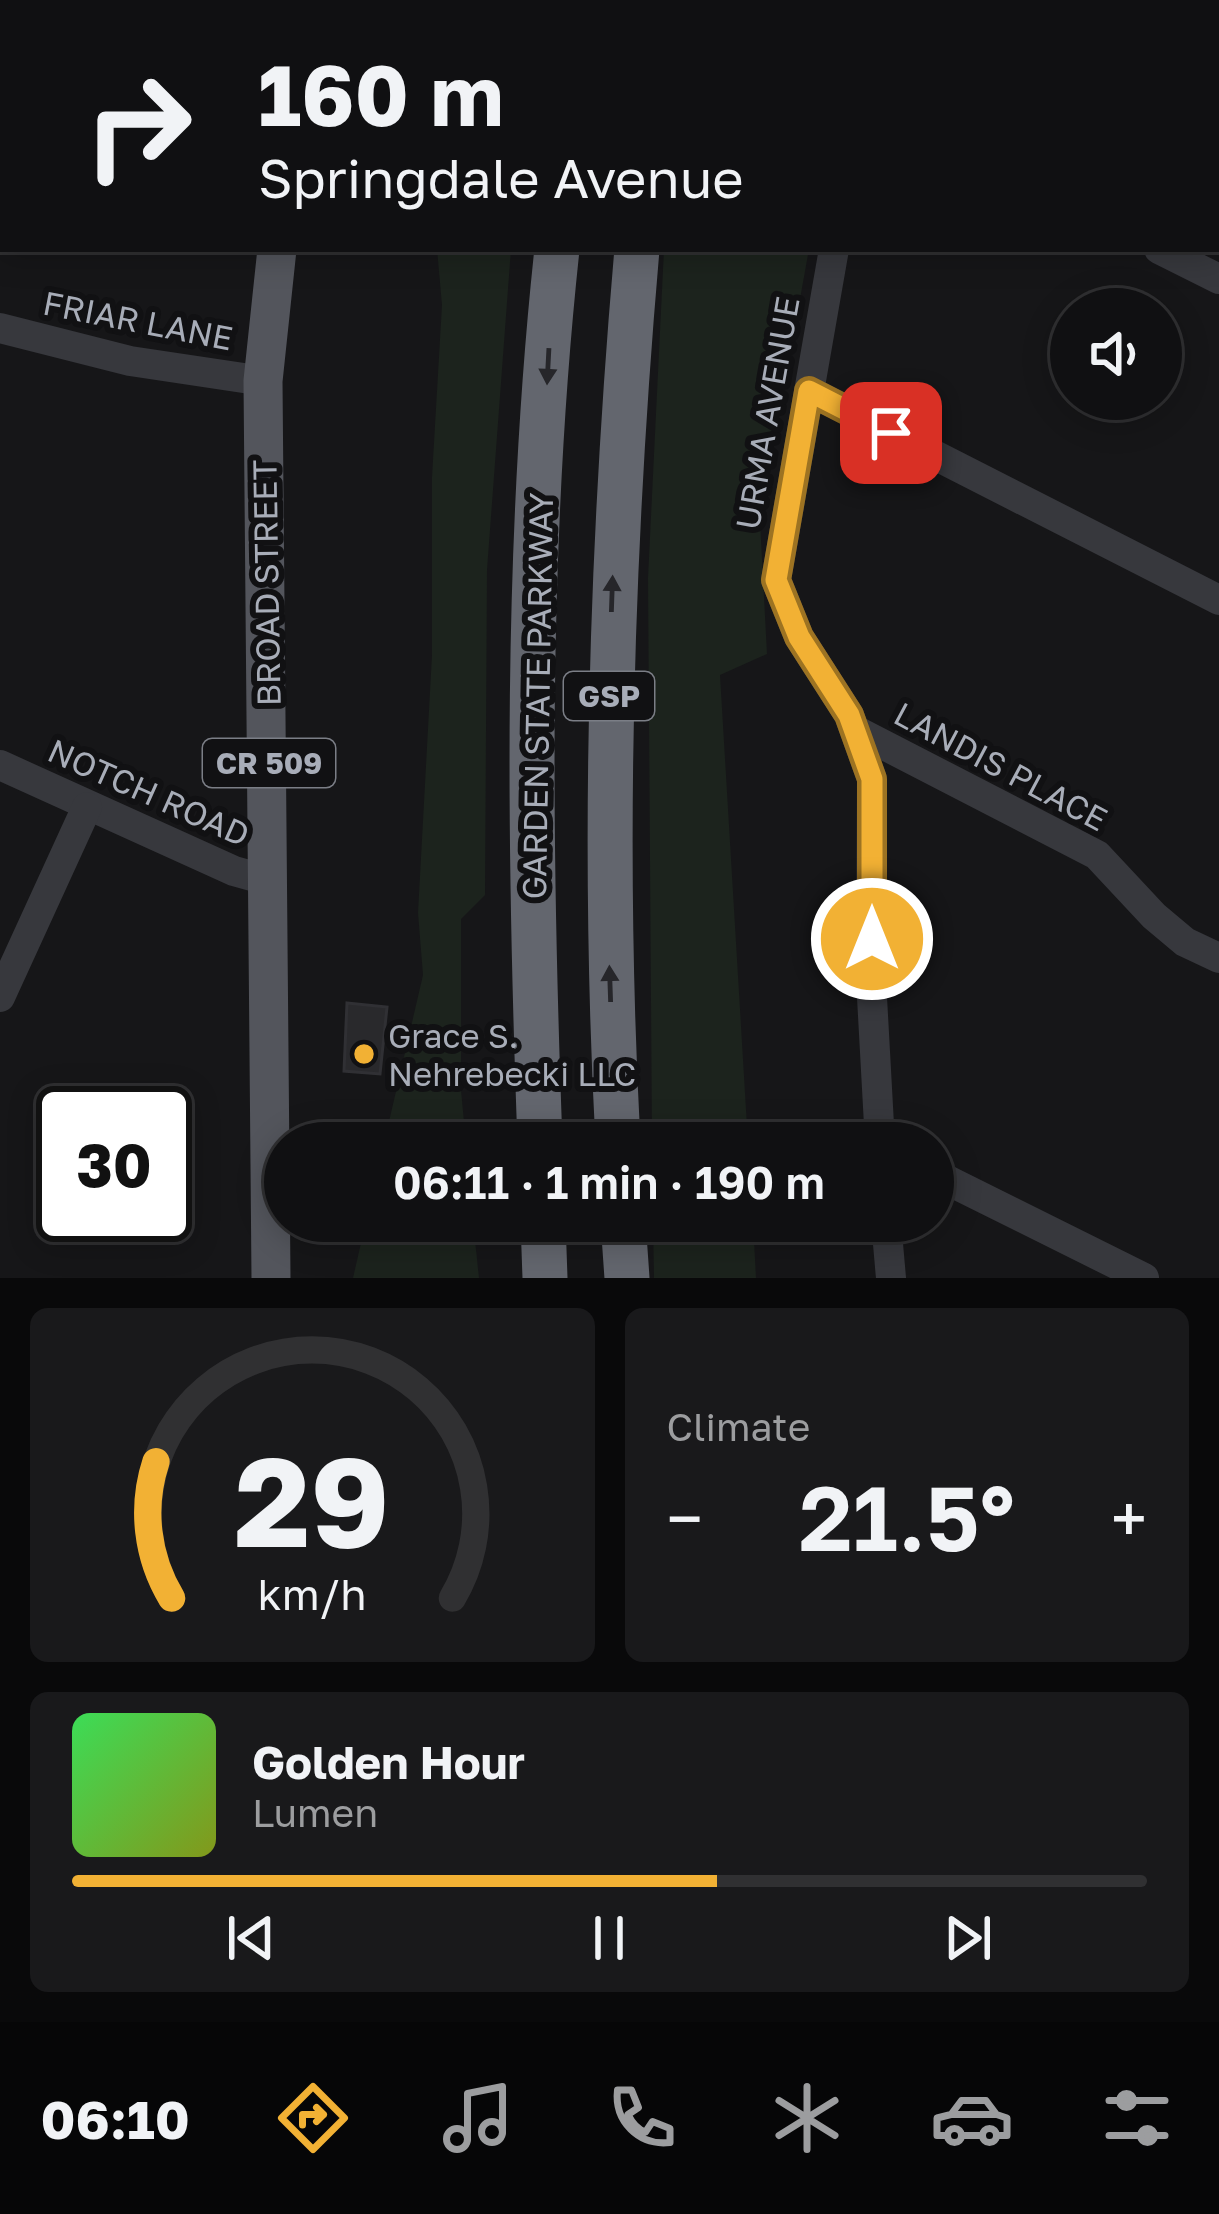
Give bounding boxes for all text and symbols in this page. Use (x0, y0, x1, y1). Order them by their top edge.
text: 160 m (258, 44, 504, 144)
icon: right (60, 48, 216, 204)
text: Springdale Avenue (258, 145, 744, 210)
street label: FRIAR LANE (40, 283, 236, 357)
map controls (1050, 288, 1182, 420)
button: sound (1050, 288, 1182, 420)
street label: URMA AVENUE (727, 293, 807, 533)
one-way arrow (538, 348, 557, 386)
pin (840, 382, 942, 484)
icon: arrive (858, 400, 924, 466)
street label: BROAD STREET (244, 459, 288, 707)
street label: GARDEN STATE PARKWAY (514, 492, 560, 900)
one-way arrow (603, 574, 622, 612)
road number: GSP (564, 672, 654, 720)
street label: LANDIS PLACE (888, 694, 1114, 838)
street label: NOTCH ROAD (42, 730, 256, 854)
road number: CR 509 (203, 739, 335, 787)
position arrow (809, 876, 935, 1002)
one-way arrow (601, 964, 620, 1002)
place label: Grace S. Nehrebecki LLC (388, 1016, 636, 1093)
marker: Grace S. Nehrebecki LLC (351, 1041, 377, 1067)
speed limit sign: 30 (36, 1086, 192, 1242)
text: 06:11 · 1 min · 190 m (393, 1155, 825, 1209)
text: Climate (667, 1403, 810, 1450)
text: 29 (235, 1425, 390, 1574)
text: 21.5° (799, 1463, 1015, 1571)
text: − (667, 1478, 703, 1558)
text: + (1111, 1478, 1147, 1558)
text: km/h (258, 1568, 367, 1619)
text: Golden Hour (252, 1735, 525, 1789)
text: Lumen (252, 1789, 378, 1836)
icon: previous (218, 1905, 284, 1971)
icon: pause (576, 1905, 642, 1971)
icon: next (935, 1905, 1001, 1971)
icon: directions (271, 2076, 355, 2160)
icon: music (436, 2076, 520, 2160)
icon: phone (600, 2076, 684, 2160)
icon: climate (765, 2076, 849, 2160)
icon: car (930, 2076, 1014, 2160)
icon: filters (1095, 2076, 1179, 2160)
text: 06:10 (40, 2086, 190, 2151)

